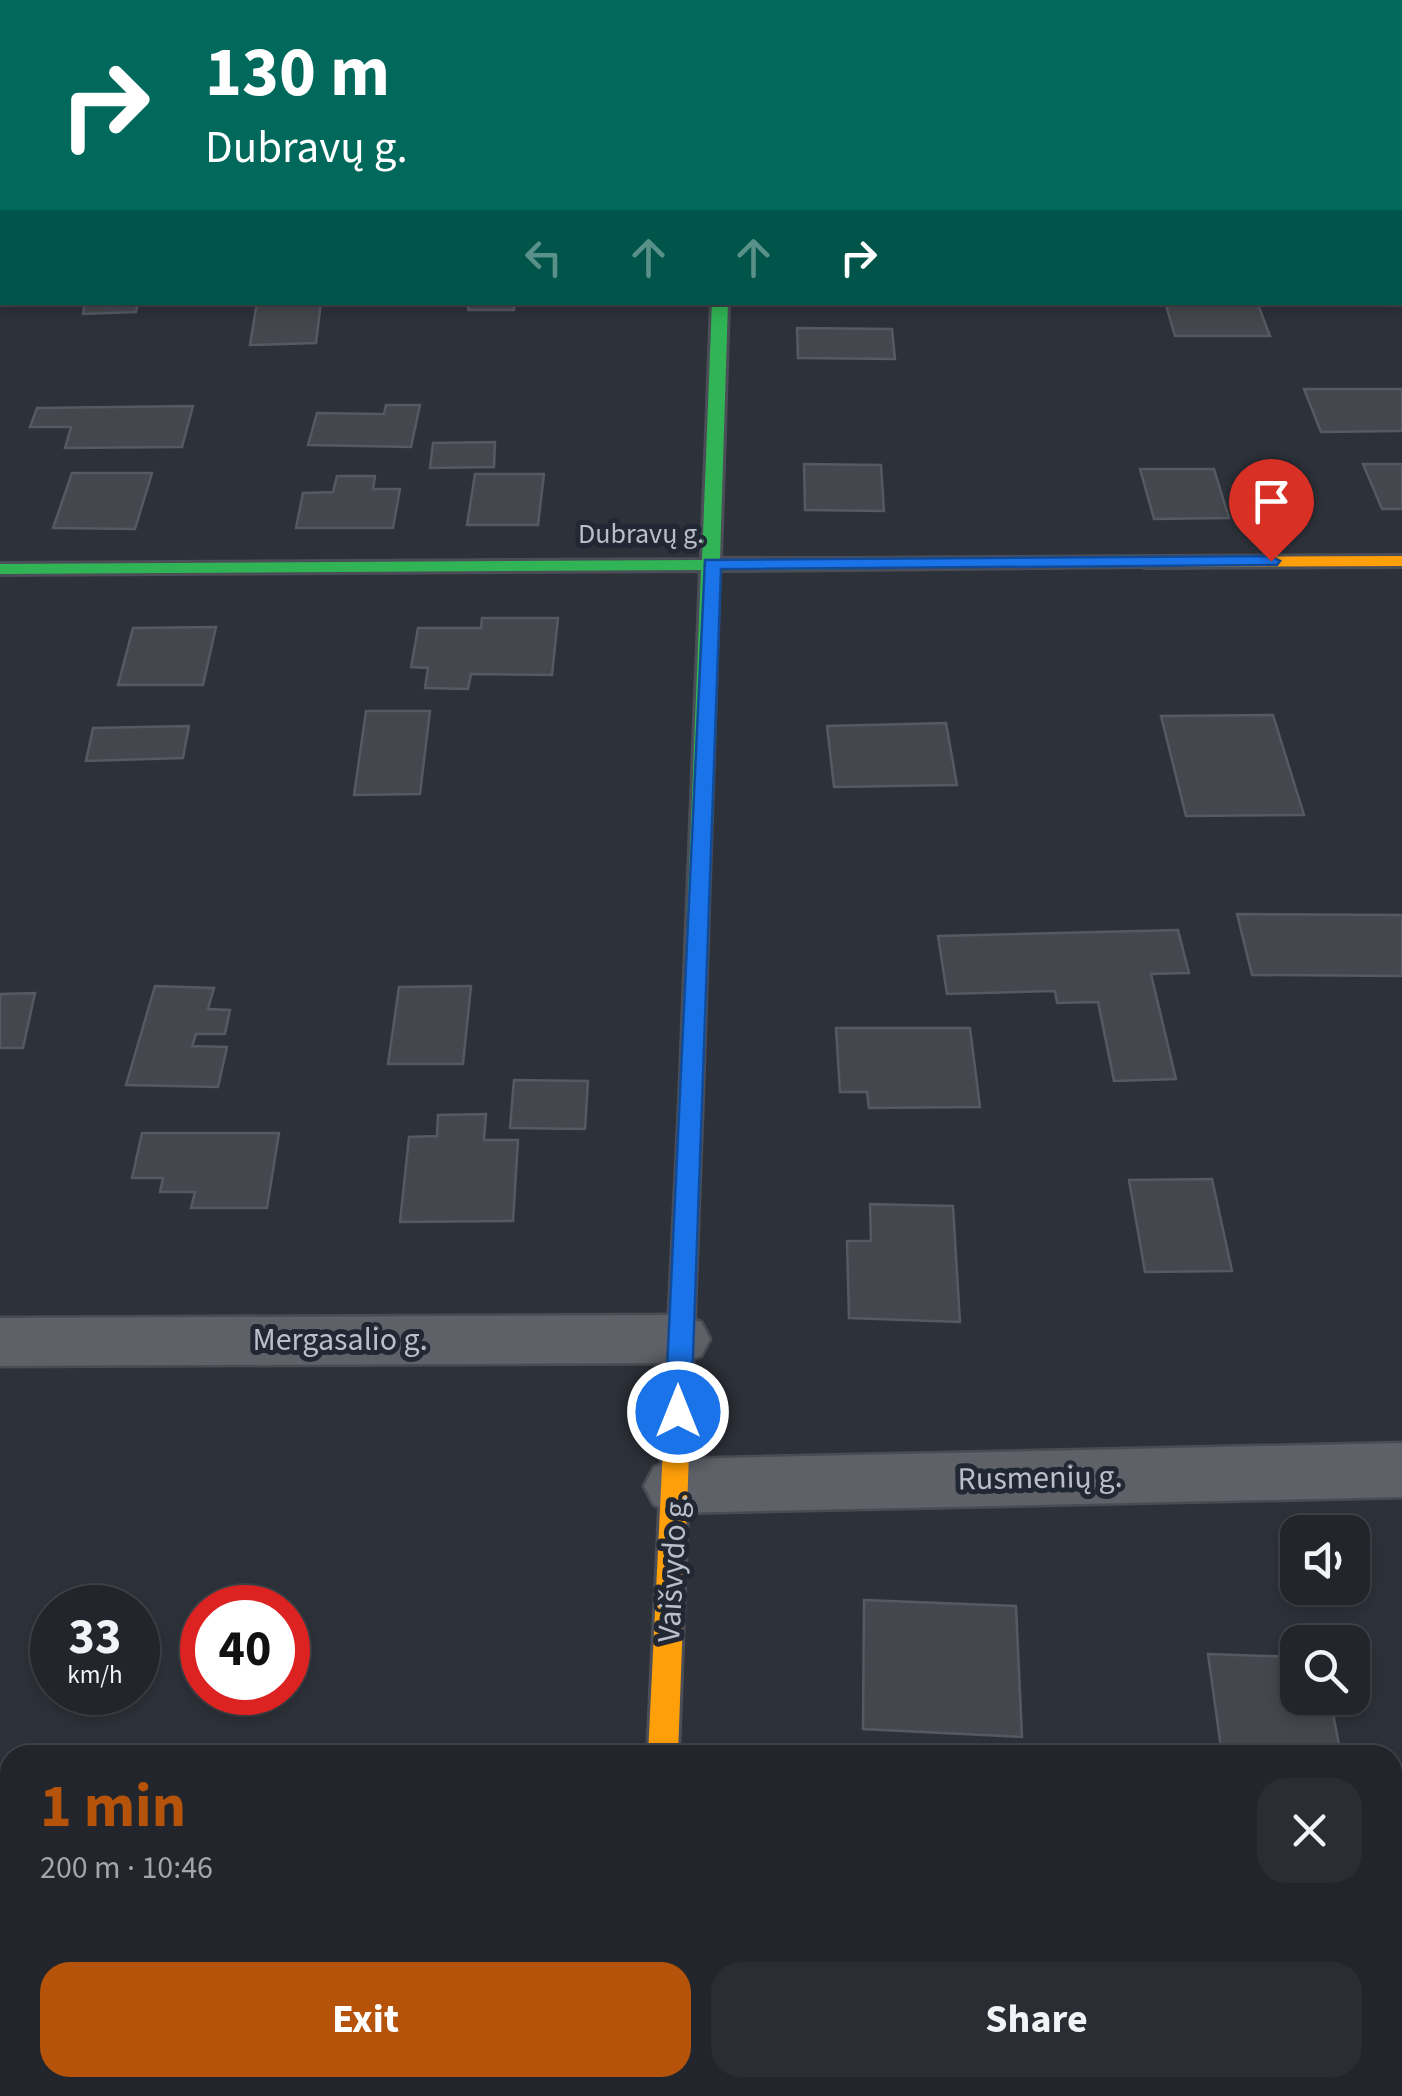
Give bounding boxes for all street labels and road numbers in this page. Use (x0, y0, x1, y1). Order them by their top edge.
street label: Dubravų g. (578, 514, 704, 554)
street label: Mergasalio g. (252, 1317, 428, 1363)
street label: Rusmenių g. (957, 1454, 1123, 1502)
street label: Vaišvydo g. (646, 1493, 700, 1643)

